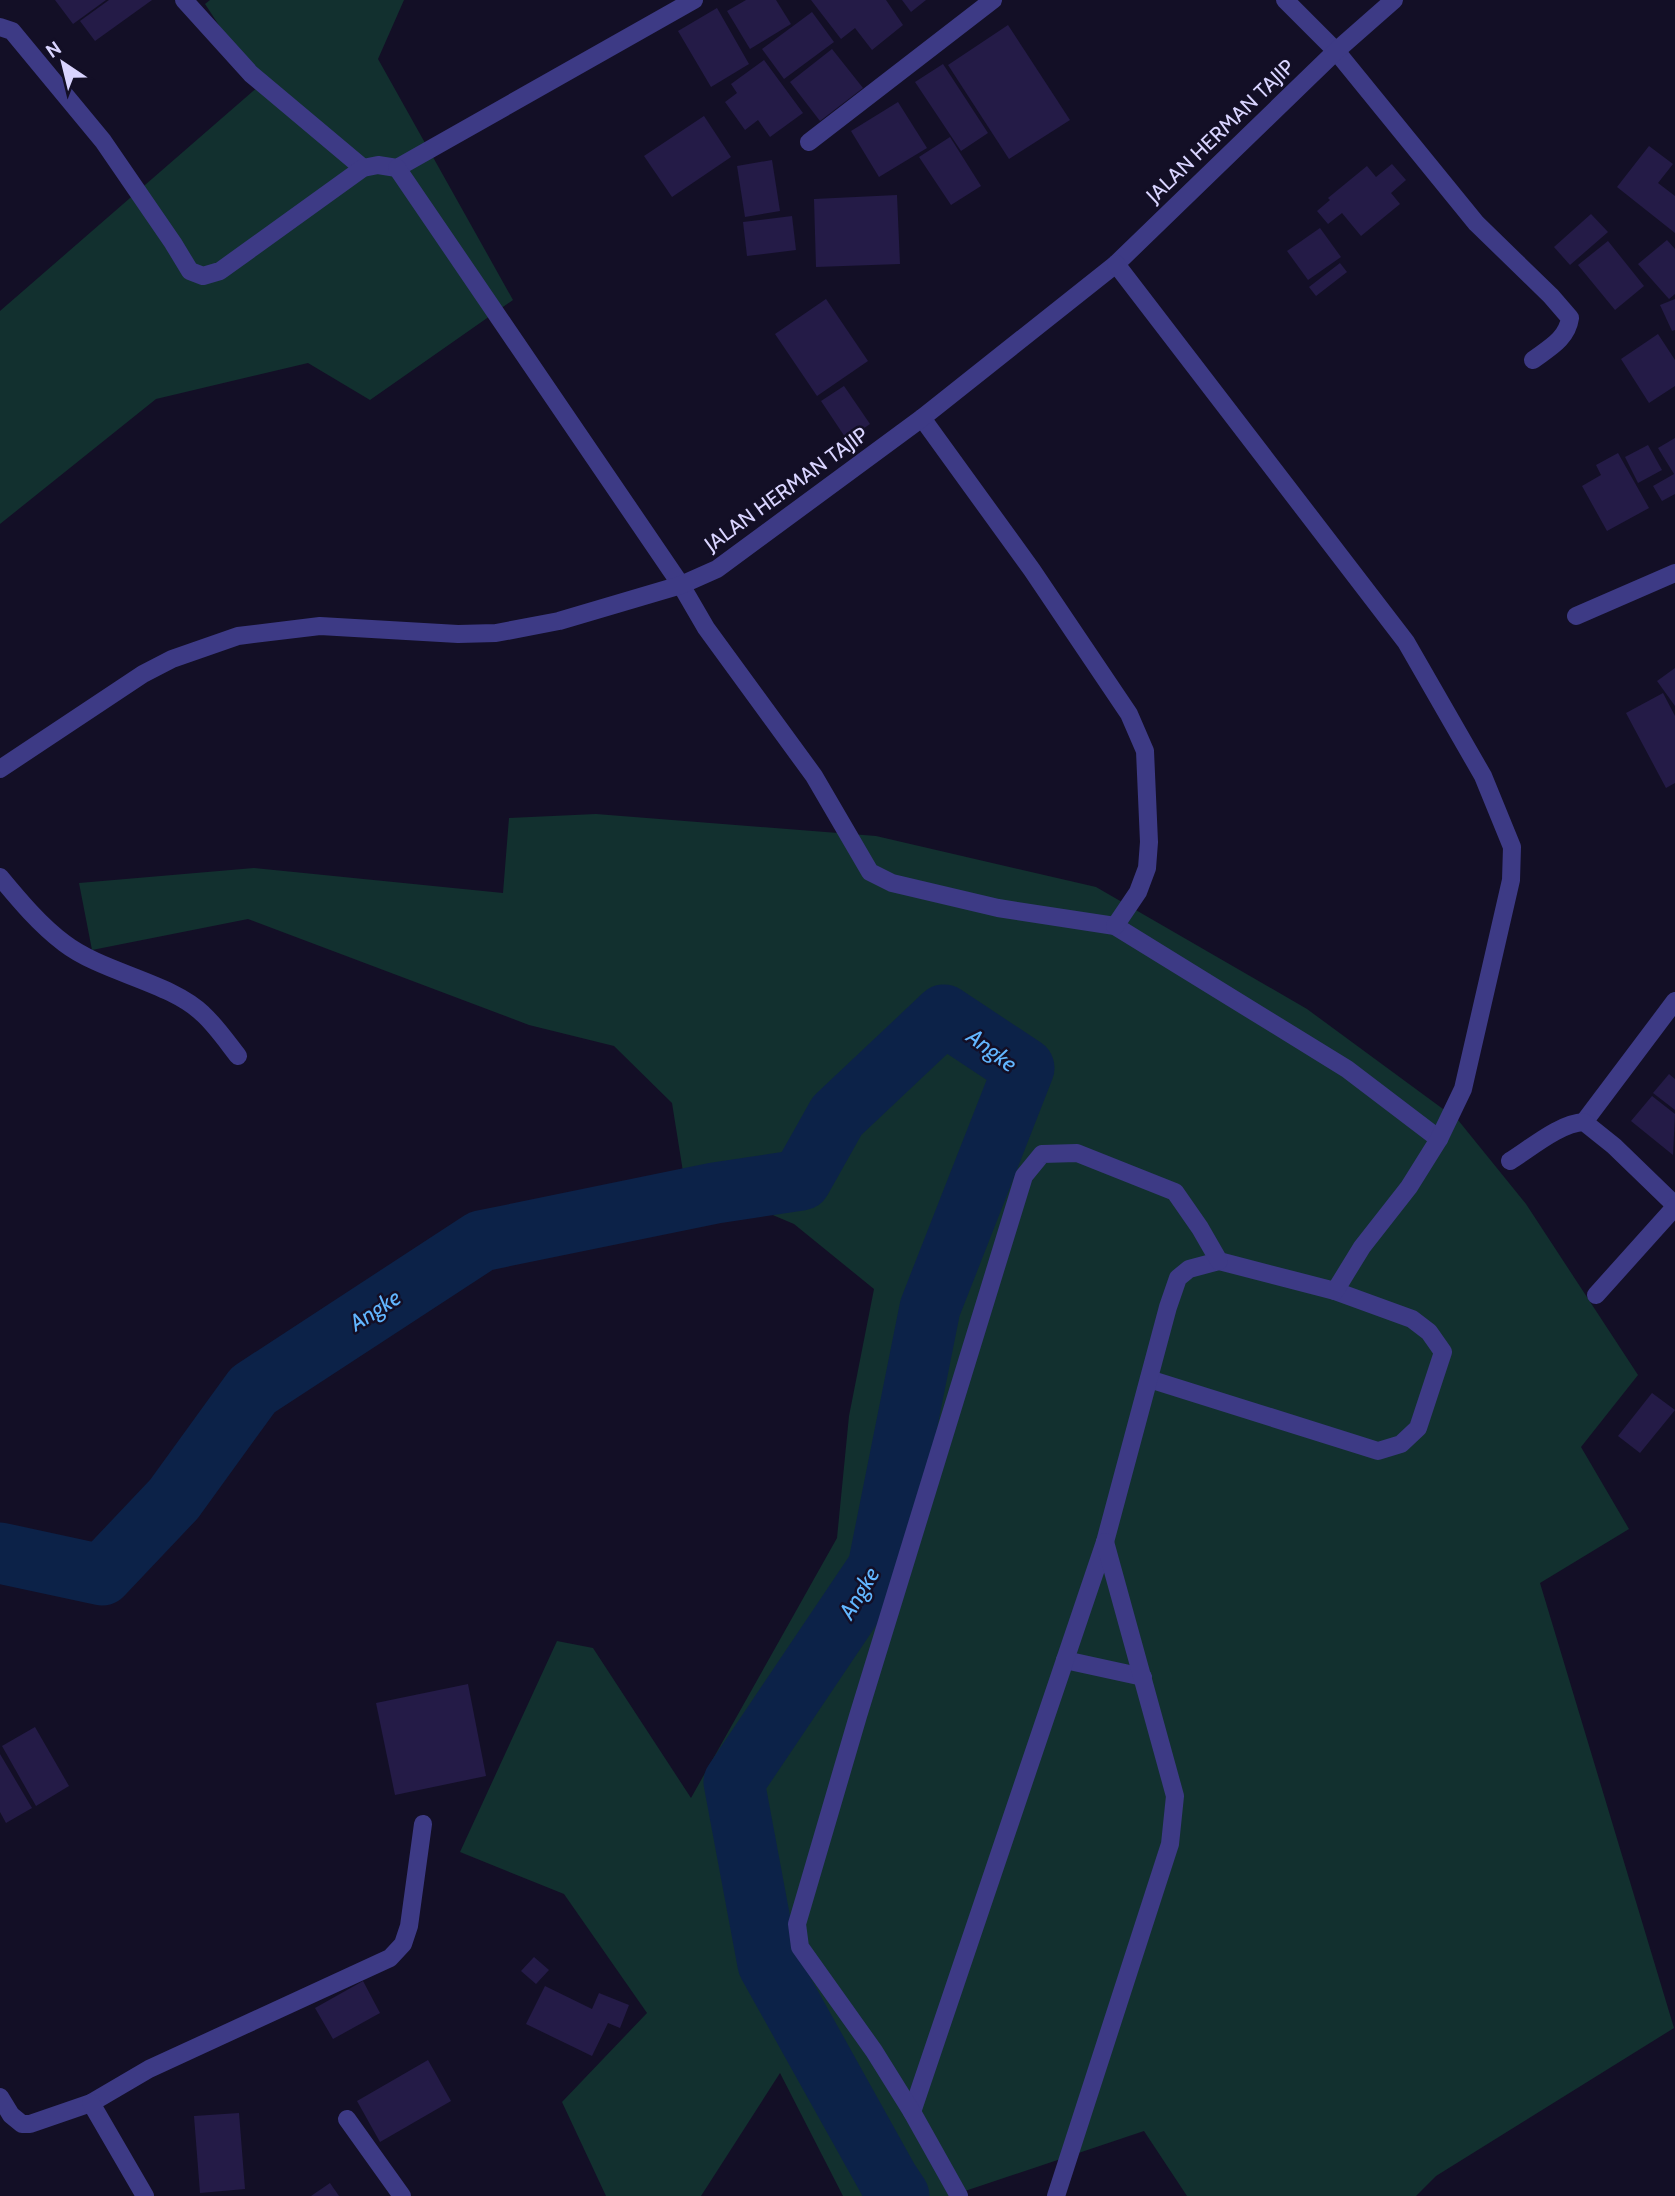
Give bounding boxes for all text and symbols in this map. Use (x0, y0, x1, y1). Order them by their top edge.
north arrow (28, 28, 98, 98)
text: N (41, 36, 66, 63)
street label: JALAN HERMAN TAJIP (1140, 54, 1299, 209)
street label: JALAN HERMAN TAJIP (699, 421, 872, 557)
water label: Angke (961, 1022, 1023, 1078)
water label: Angke (343, 1283, 406, 1337)
water label: Angke (832, 1562, 885, 1625)

